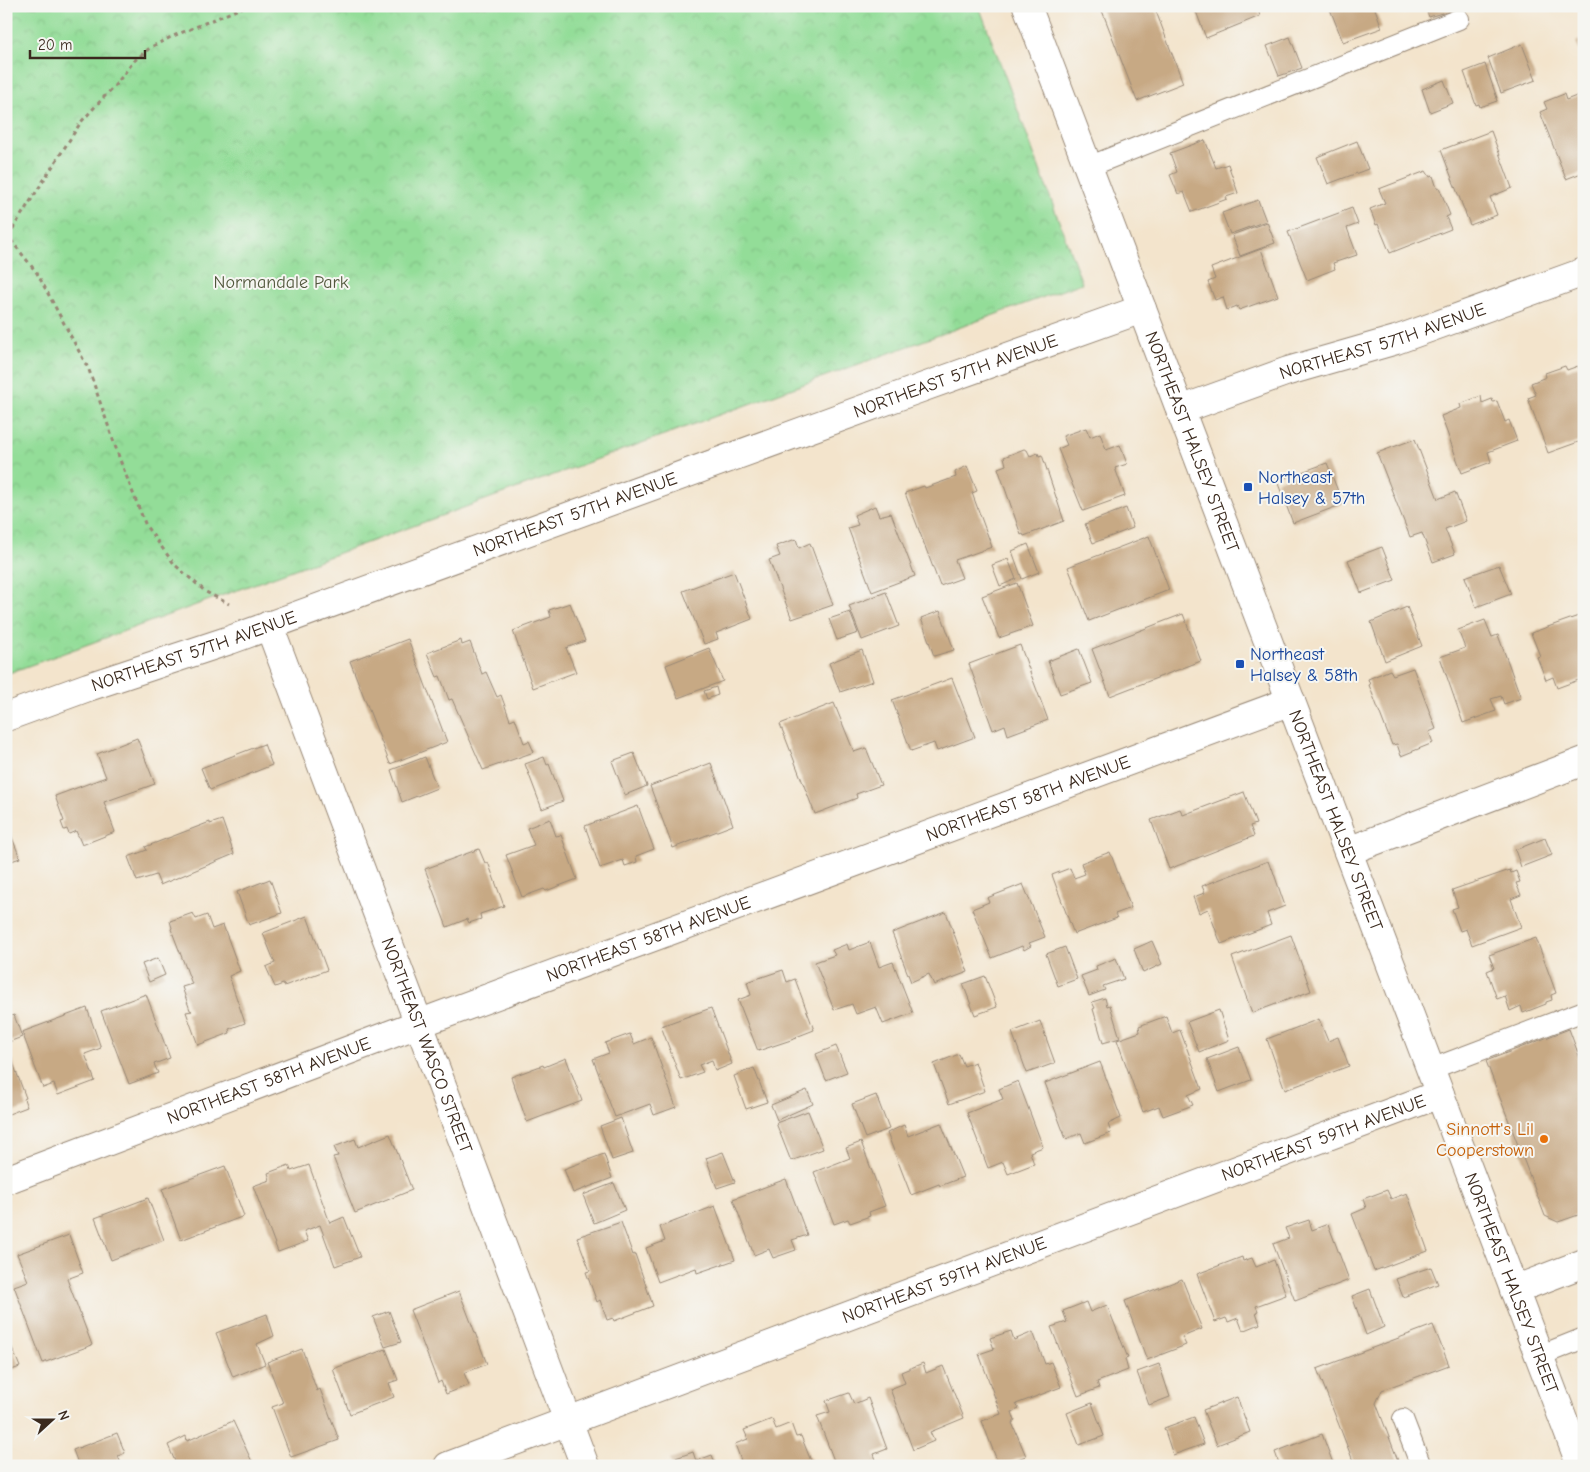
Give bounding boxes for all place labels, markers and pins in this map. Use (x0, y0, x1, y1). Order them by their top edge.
place label: Northeast Halsey & 57th (1258, 467, 1365, 509)
marker: Northeast Halsey & 57th (1242, 481, 1254, 493)
place label: Northeast Halsey & 58th (1250, 644, 1358, 686)
marker: Northeast Halsey & 58th (1234, 658, 1246, 670)
place label: Sinnott's Lil Cooperstown (1436, 1119, 1534, 1161)
marker: Sinnott's Lil Cooperstown (1538, 1133, 1550, 1145)

